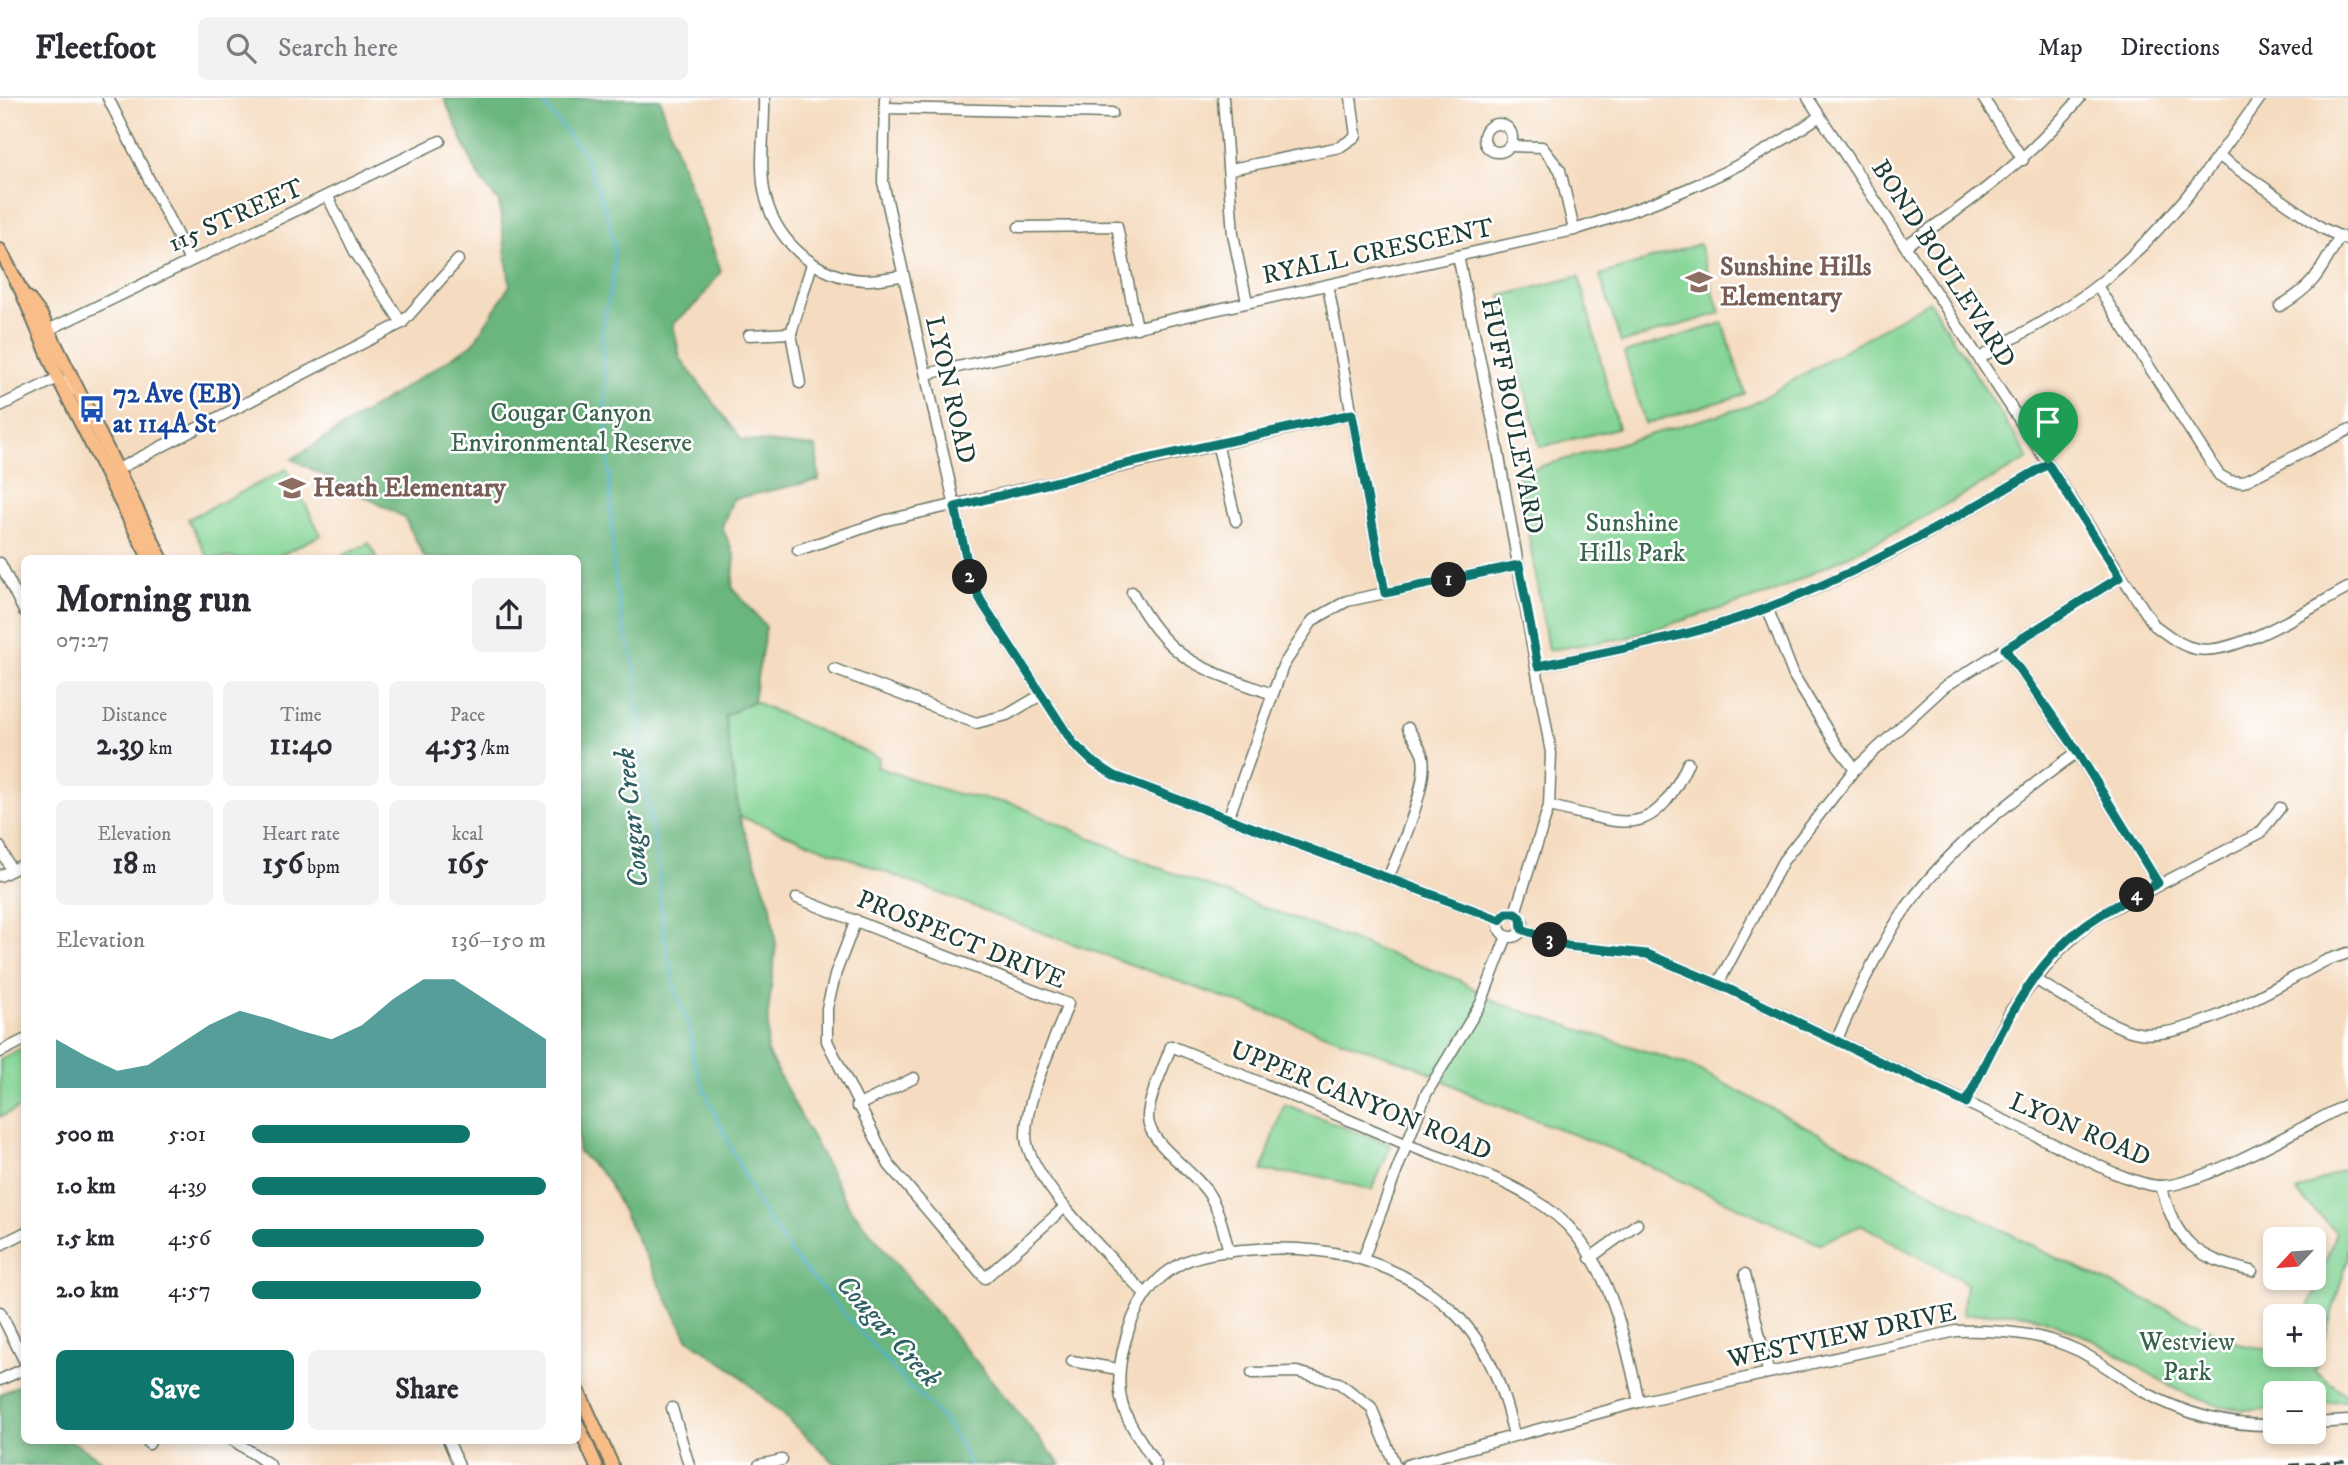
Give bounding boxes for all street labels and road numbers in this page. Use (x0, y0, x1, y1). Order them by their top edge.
street label: BOND BOULEVARD (1863, 154, 2023, 374)
street label: 115 STREET (163, 171, 309, 260)
street label: RYALL CRESCENT (1259, 211, 1497, 293)
street label: HUFF BOULEVARD (1473, 295, 1551, 537)
street label: LYON ROAD (917, 313, 983, 467)
street label: PROSPECT DRIVE (852, 883, 1070, 997)
street label: UPPER CANYON ROAD (1225, 1033, 1497, 1169)
street label: LYON ROAD (2004, 1085, 2156, 1175)
street label: WESTVIEW DRIVE (1724, 1296, 1959, 1377)

